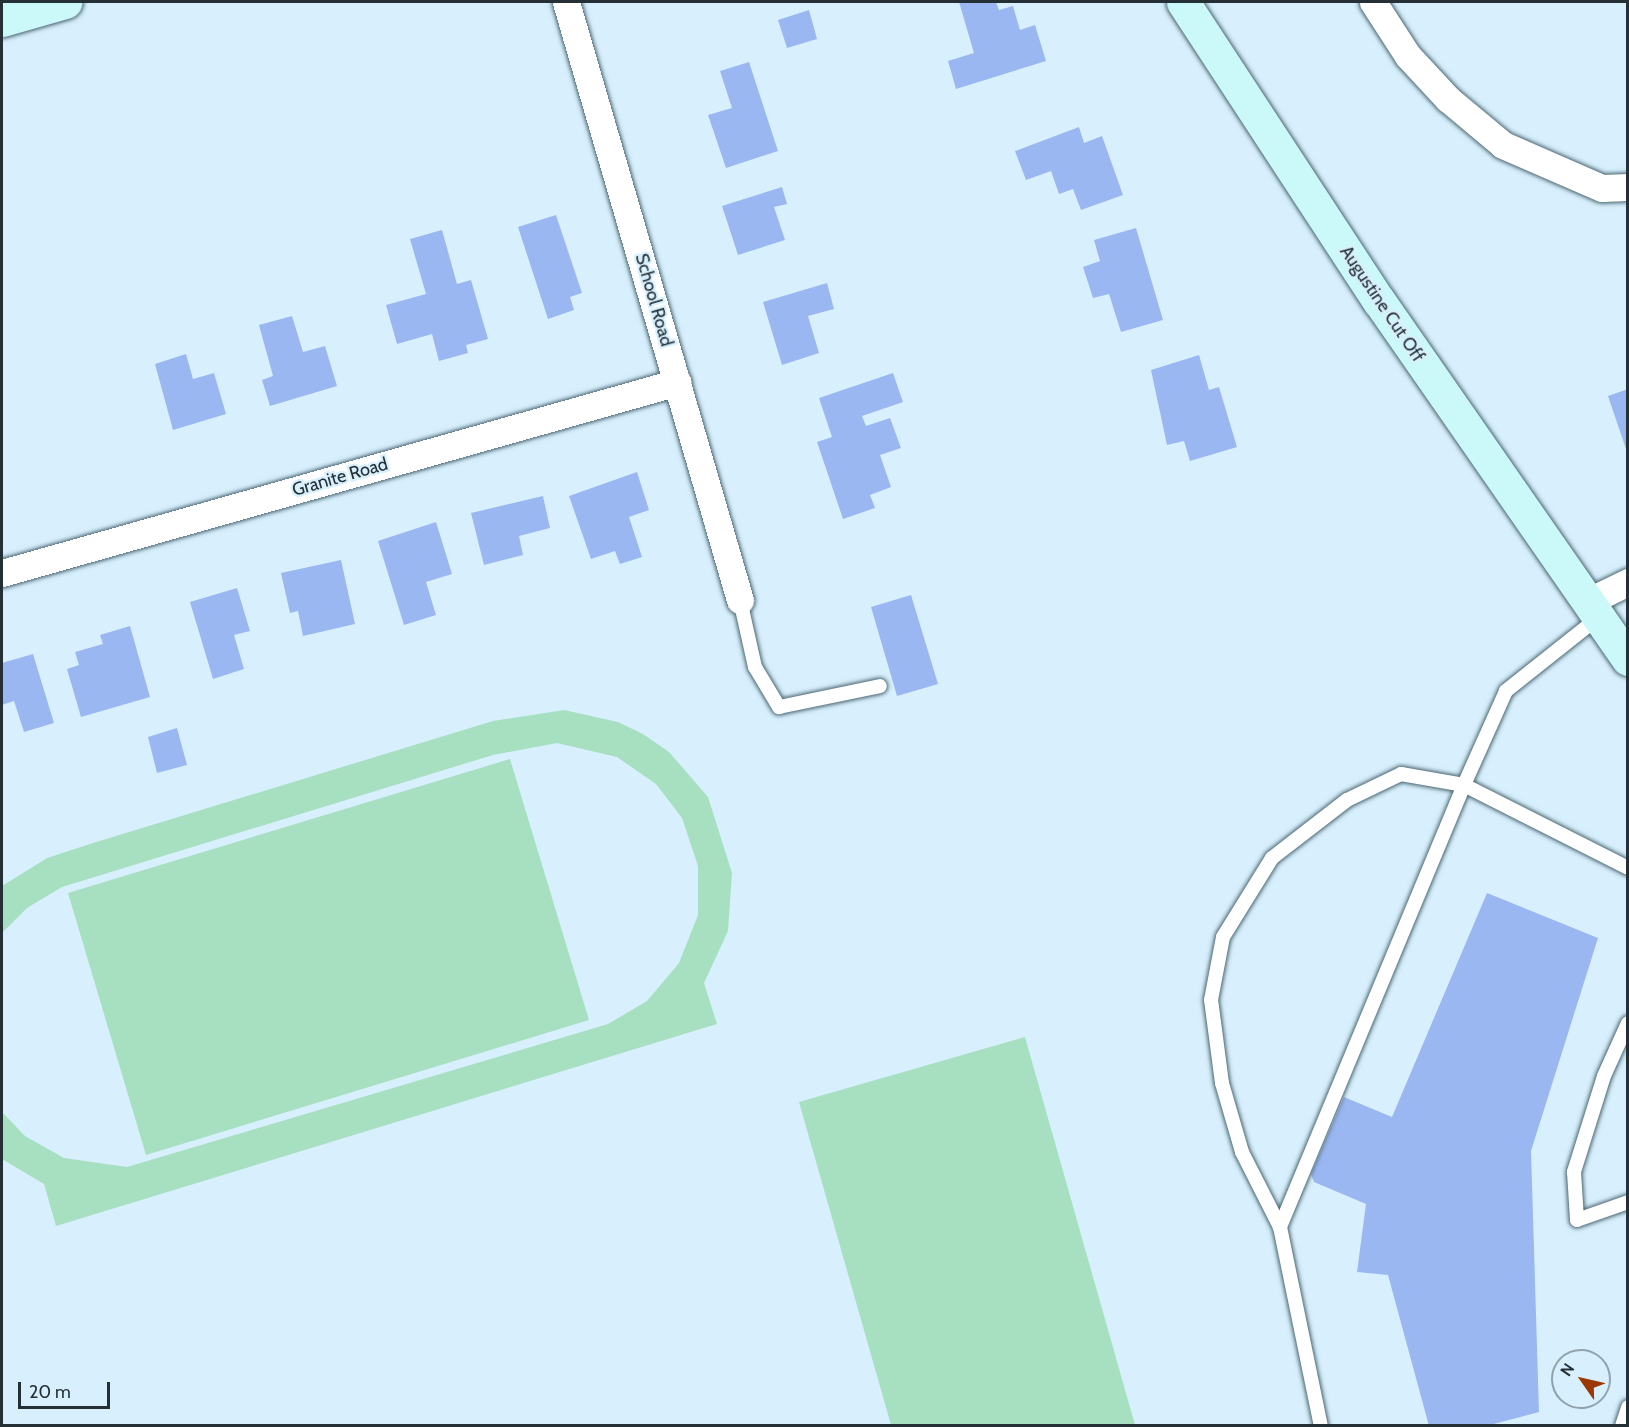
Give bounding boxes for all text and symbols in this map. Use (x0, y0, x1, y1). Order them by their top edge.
street label: Augustine Cut Off (1335, 242, 1429, 366)
street label: School Road (630, 251, 678, 349)
street label: Granite Road (290, 453, 390, 501)
north arrow (1551, 1349, 1611, 1409)
text: N (1556, 1360, 1578, 1380)
scale bar (21, 1370, 112, 1408)
text: 20 m (29, 1381, 71, 1403)

